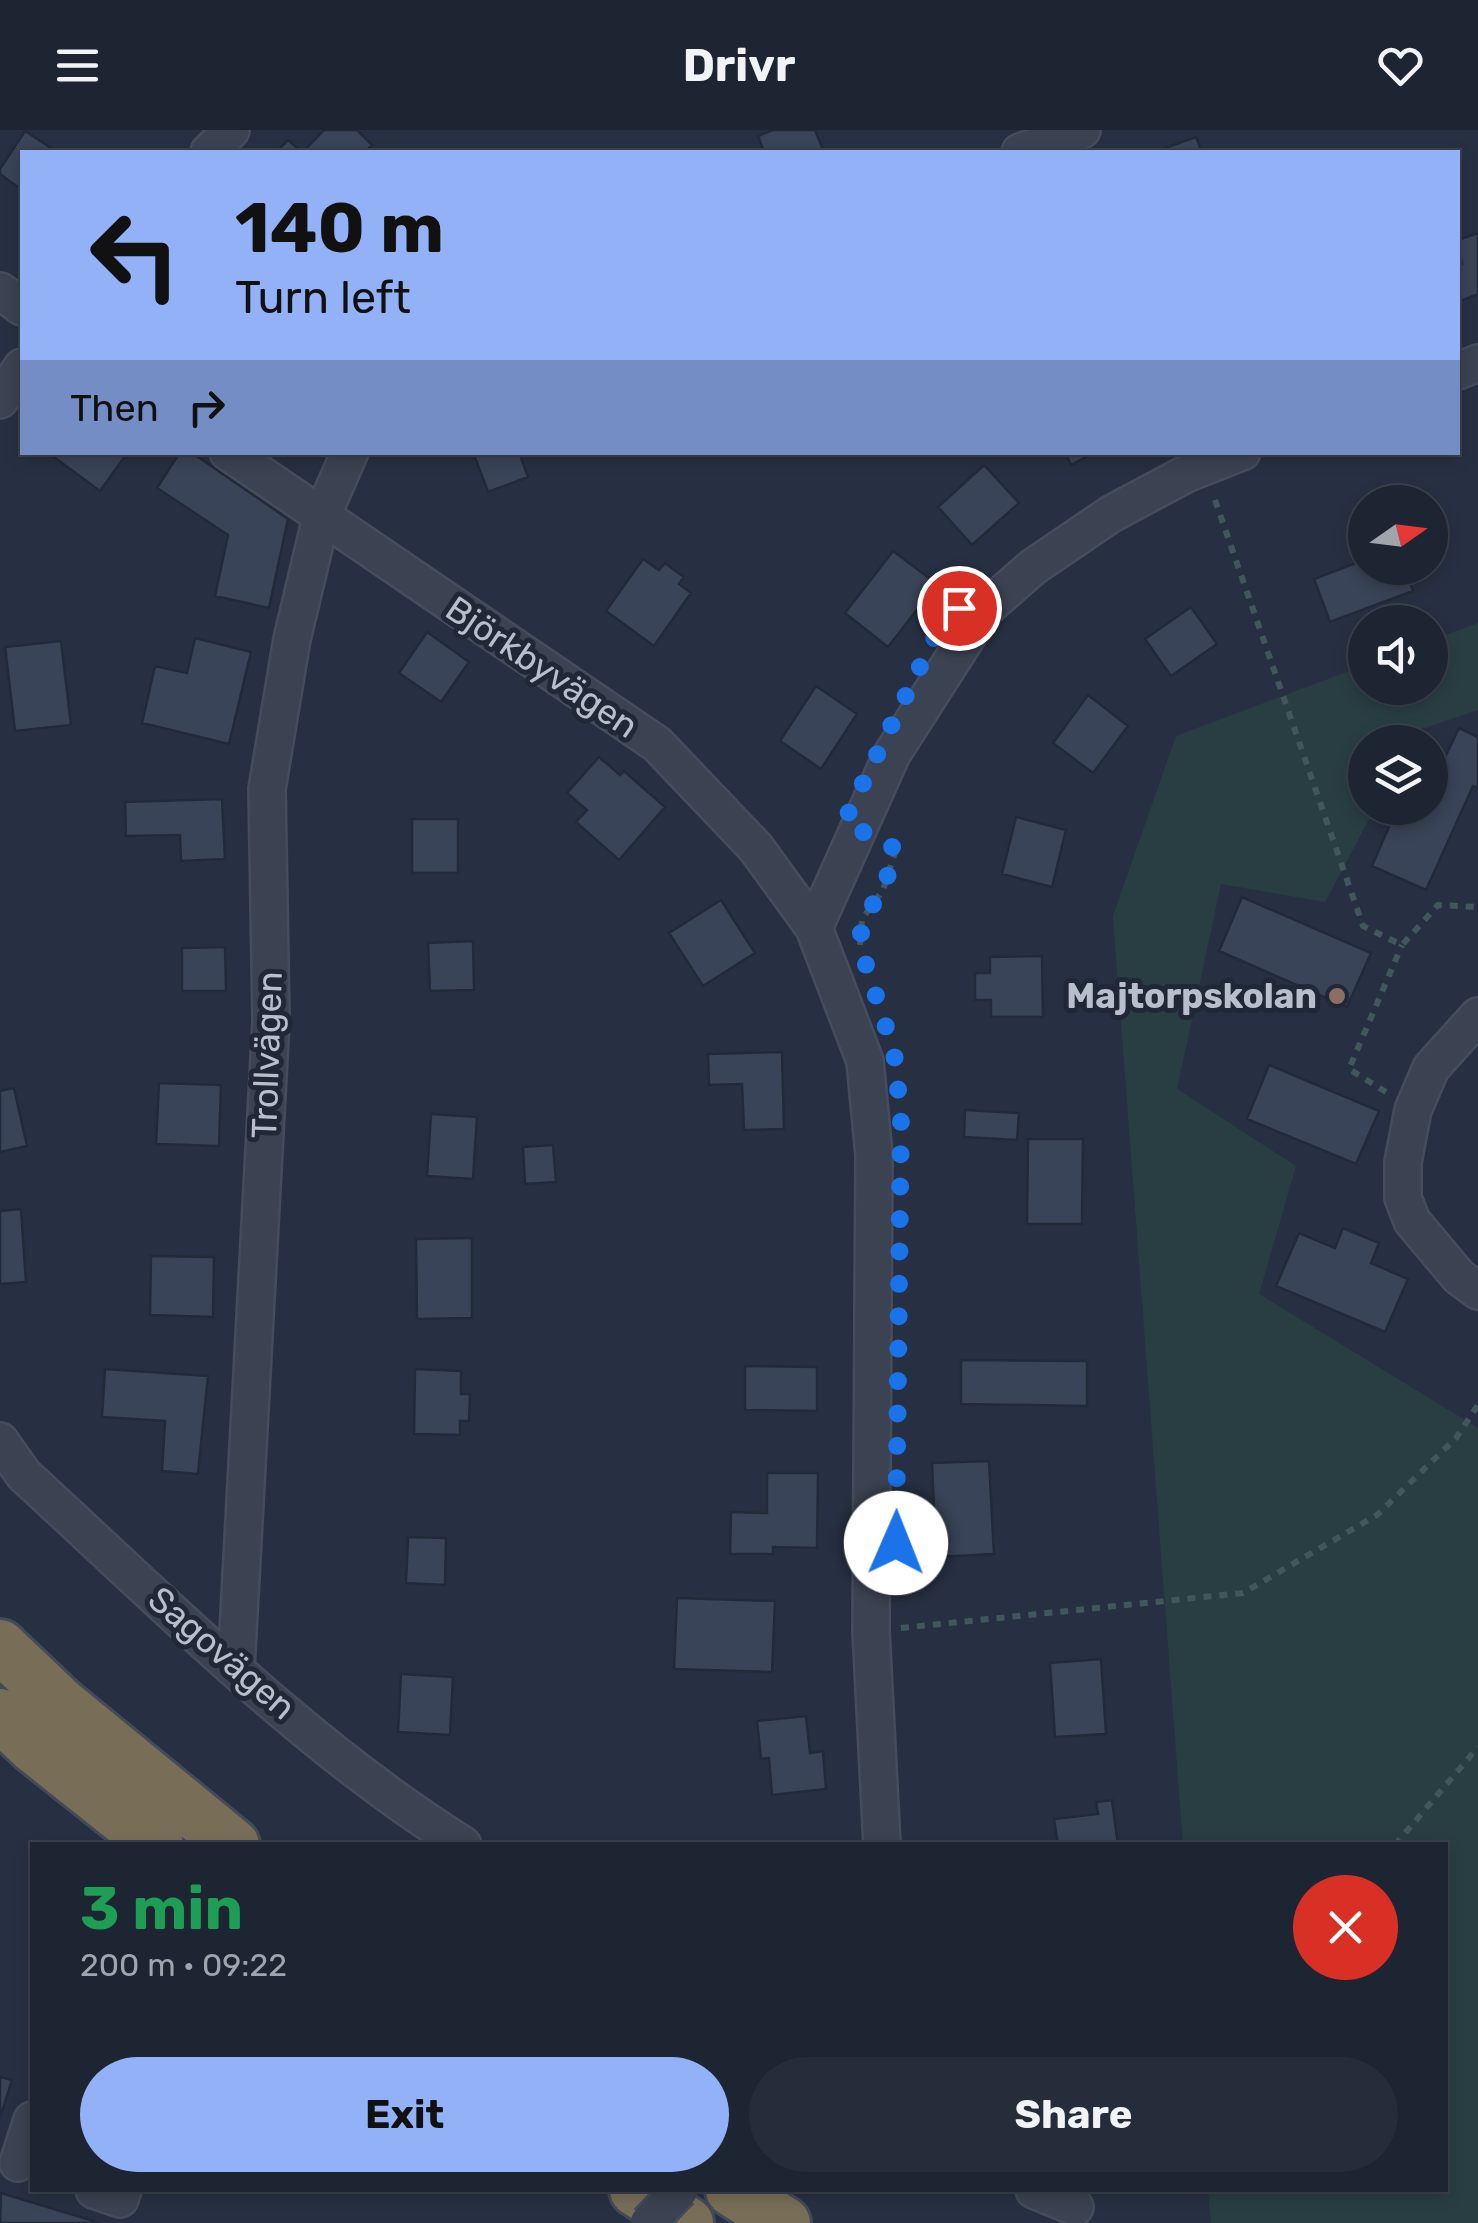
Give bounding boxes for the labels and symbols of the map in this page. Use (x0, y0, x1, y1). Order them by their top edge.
north arrow (1348, 485, 1448, 585)
pin (917, 566, 1002, 651)
street label: Björkbyvägen (438, 587, 646, 747)
street label: Trollvägen (243, 971, 291, 1139)
place label: Majtorpskolan (1066, 975, 1317, 1017)
marker: Majtorpskolan (1326, 985, 1348, 1007)
position arrow (844, 1491, 948, 1595)
street label: Sagovägen (140, 1578, 304, 1728)

